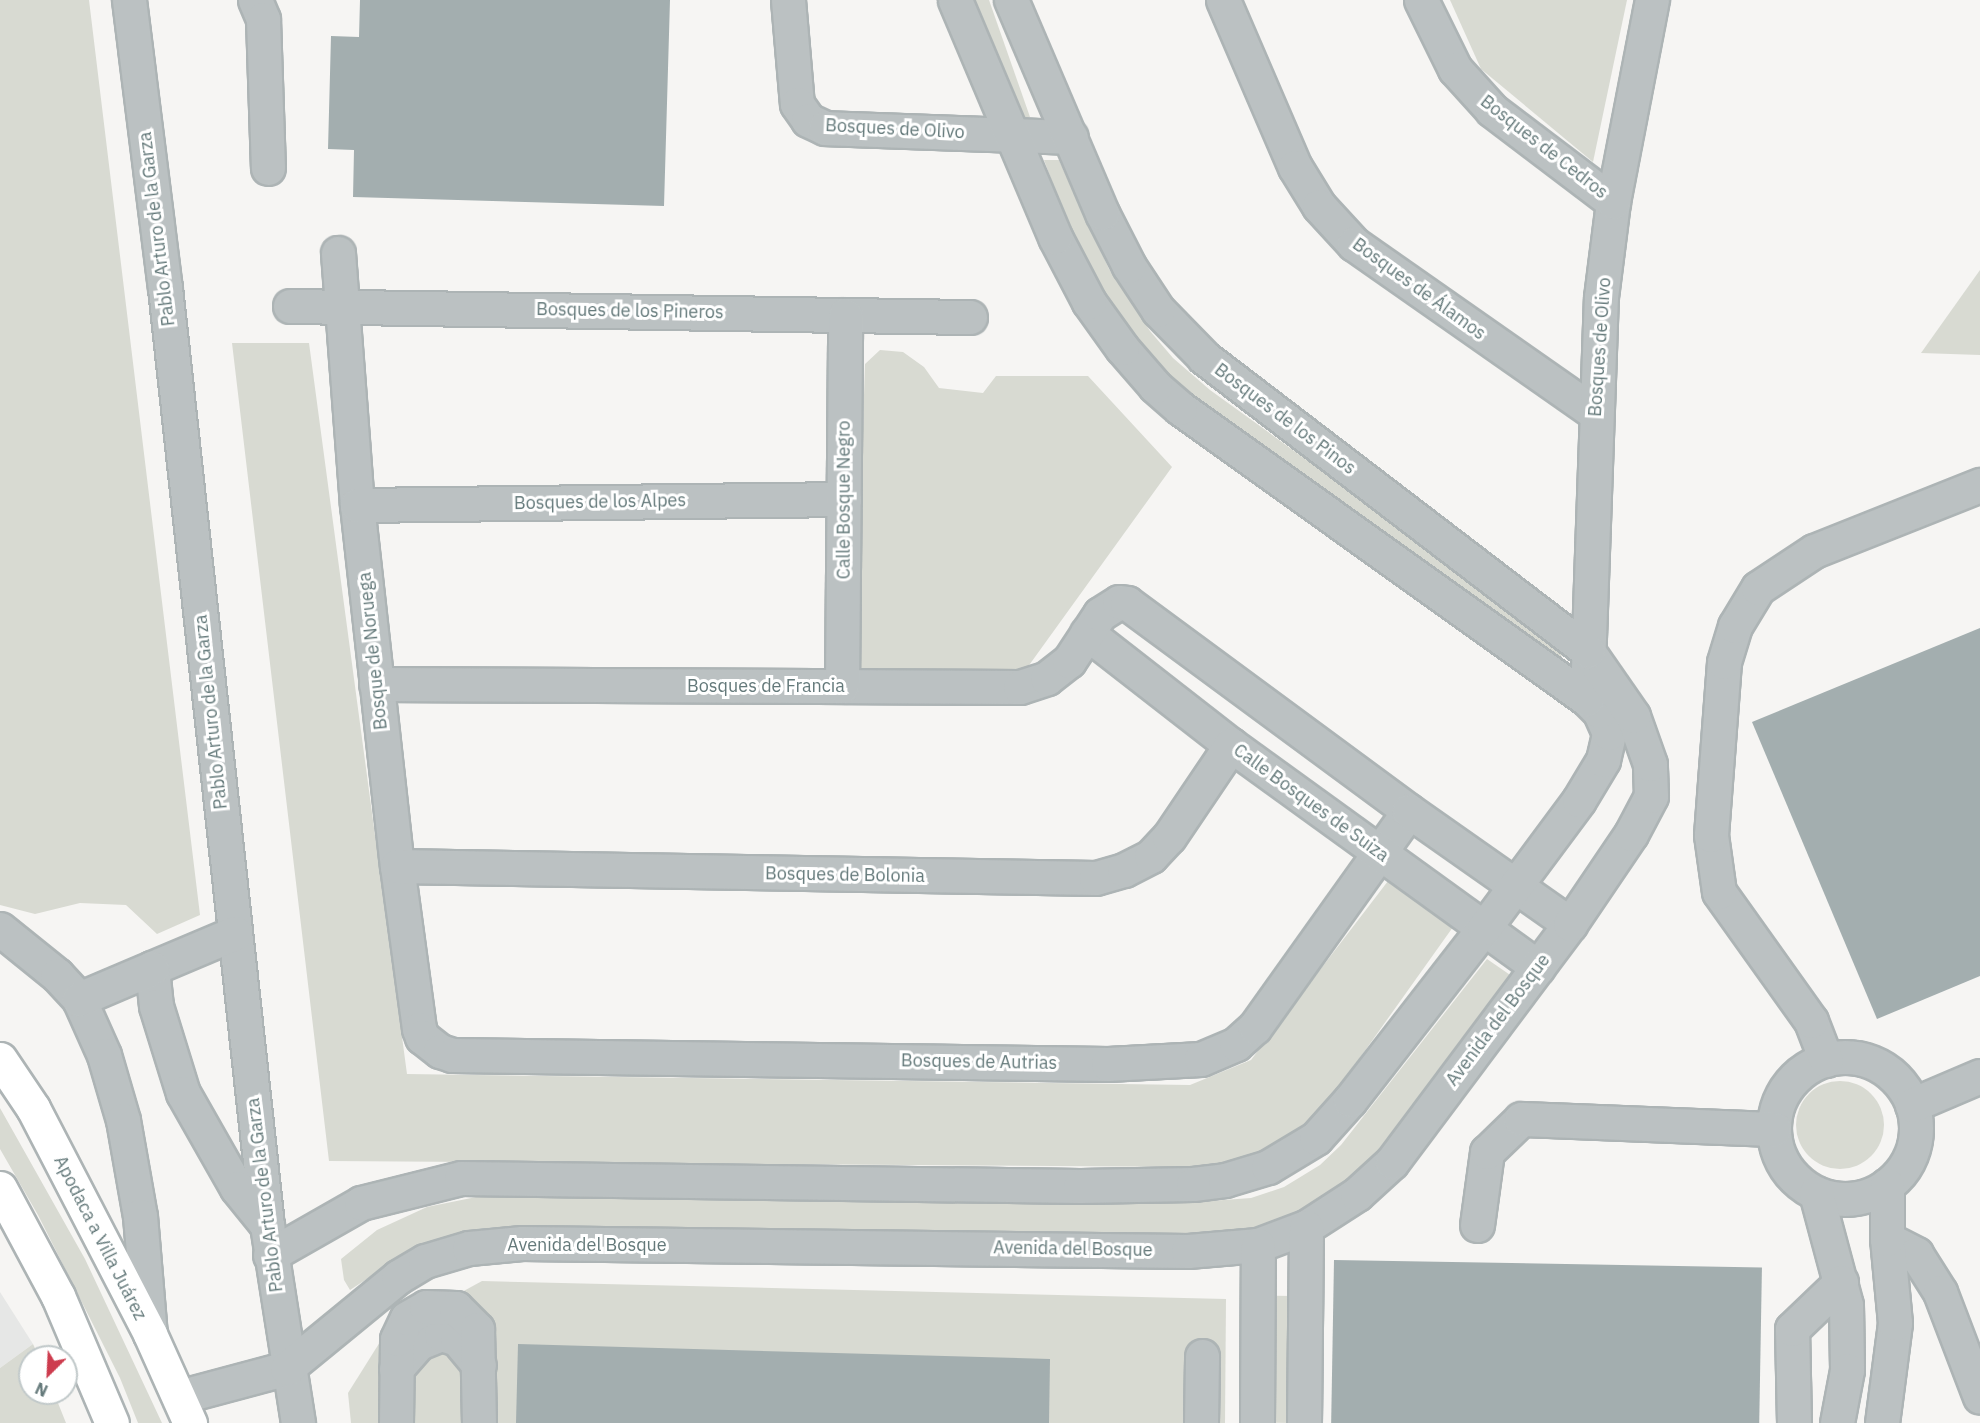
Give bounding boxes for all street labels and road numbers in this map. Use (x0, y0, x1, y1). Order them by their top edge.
street label: Bosques de Cedros (1476, 91, 1612, 203)
street label: Bosques de Olivo (825, 115, 965, 143)
street label: Pablo Arturo de la Garza (134, 131, 180, 327)
street label: Bosques de Álamos (1348, 233, 1490, 345)
street label: Bosques de Olivo (1584, 277, 1616, 417)
street label: Bosques de los Pineros (536, 299, 724, 323)
street label: Bosques de los Pinos (1210, 359, 1360, 479)
street label: Calle Bosque Negro (833, 421, 855, 579)
street label: Bosques de los Alpes (514, 490, 686, 514)
street label: Bosque de Noruega (354, 571, 392, 731)
street label: Pablo Arturo de la Garza (190, 614, 232, 810)
street label: Bosques de Francia (687, 675, 845, 697)
street label: Calle Bosques de Suiza (1229, 739, 1393, 867)
street label: Bosques de Bolonia (765, 863, 925, 887)
street label: Avenida del Bosque (1441, 950, 1555, 1090)
street label: Bosques de Autrias (901, 1050, 1057, 1074)
street label: Pablo Arturo de la Garza (242, 1097, 288, 1293)
street label: Apodaca a Villa Juárez (49, 1152, 151, 1324)
street label: Avenida del Bosque (507, 1234, 667, 1256)
street label: Avenida del Bosque (993, 1237, 1153, 1261)

